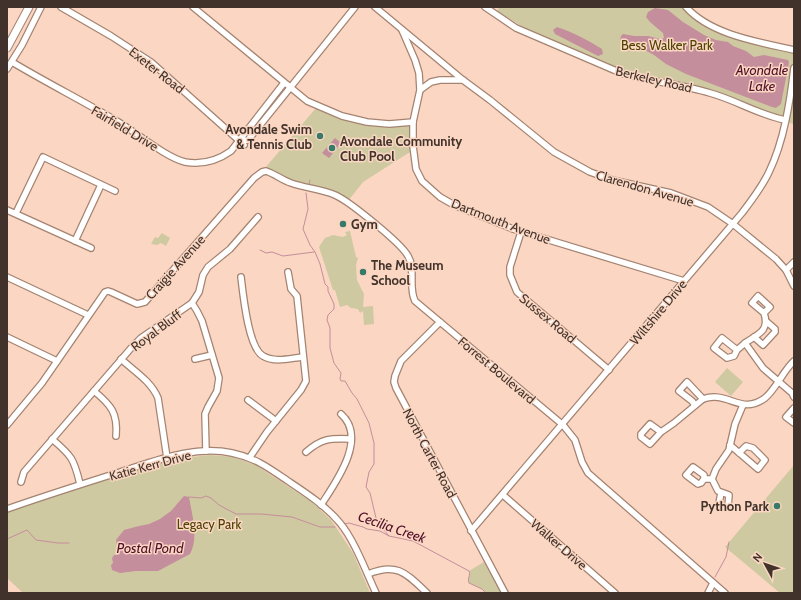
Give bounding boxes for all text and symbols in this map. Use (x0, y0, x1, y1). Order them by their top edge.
park label: Bess Walker Park (621, 37, 713, 53)
street label: Exeter Road (126, 43, 188, 97)
water label: Avondale Lake (735, 61, 789, 95)
street label: Berkeley Road (614, 62, 694, 96)
street label: Fairfield Drive (89, 102, 162, 154)
place label: Avondale Swim & Tennis Club (225, 121, 313, 152)
marker: Avondale Swim & Tennis Club (315, 131, 325, 141)
place label: Avondale Community Club Pool (340, 133, 462, 164)
marker: Avondale Community Club Pool (327, 143, 337, 153)
street label: Clarendon Avenue (594, 166, 696, 210)
street label: Dartmouth Avenue (449, 195, 553, 247)
place label: Gym (351, 216, 378, 232)
marker: Gym (338, 219, 348, 229)
street label: Craigie Avenue (142, 231, 208, 303)
place label: The Museum School (371, 257, 443, 288)
marker: The Museum School (358, 267, 368, 277)
street label: Wiltshire Drive (626, 276, 690, 348)
street label: Sussex Road (516, 290, 580, 346)
street label: Royal Bluff (127, 305, 185, 354)
street label: Forrest Boulevard (455, 333, 539, 407)
street label: North Carter Road (400, 405, 460, 501)
street label: Katie Kerr Drive (107, 446, 193, 484)
place label: Python Park (700, 498, 770, 514)
marker: Python Park (772, 501, 782, 511)
water label: Cecilia Creek (356, 507, 429, 547)
street label: Walker Drive (528, 515, 591, 573)
park label: Legacy Park (177, 516, 241, 532)
water label: Postal Pond (116, 539, 184, 557)
north arrow (745, 544, 785, 584)
text: N (749, 550, 765, 565)

